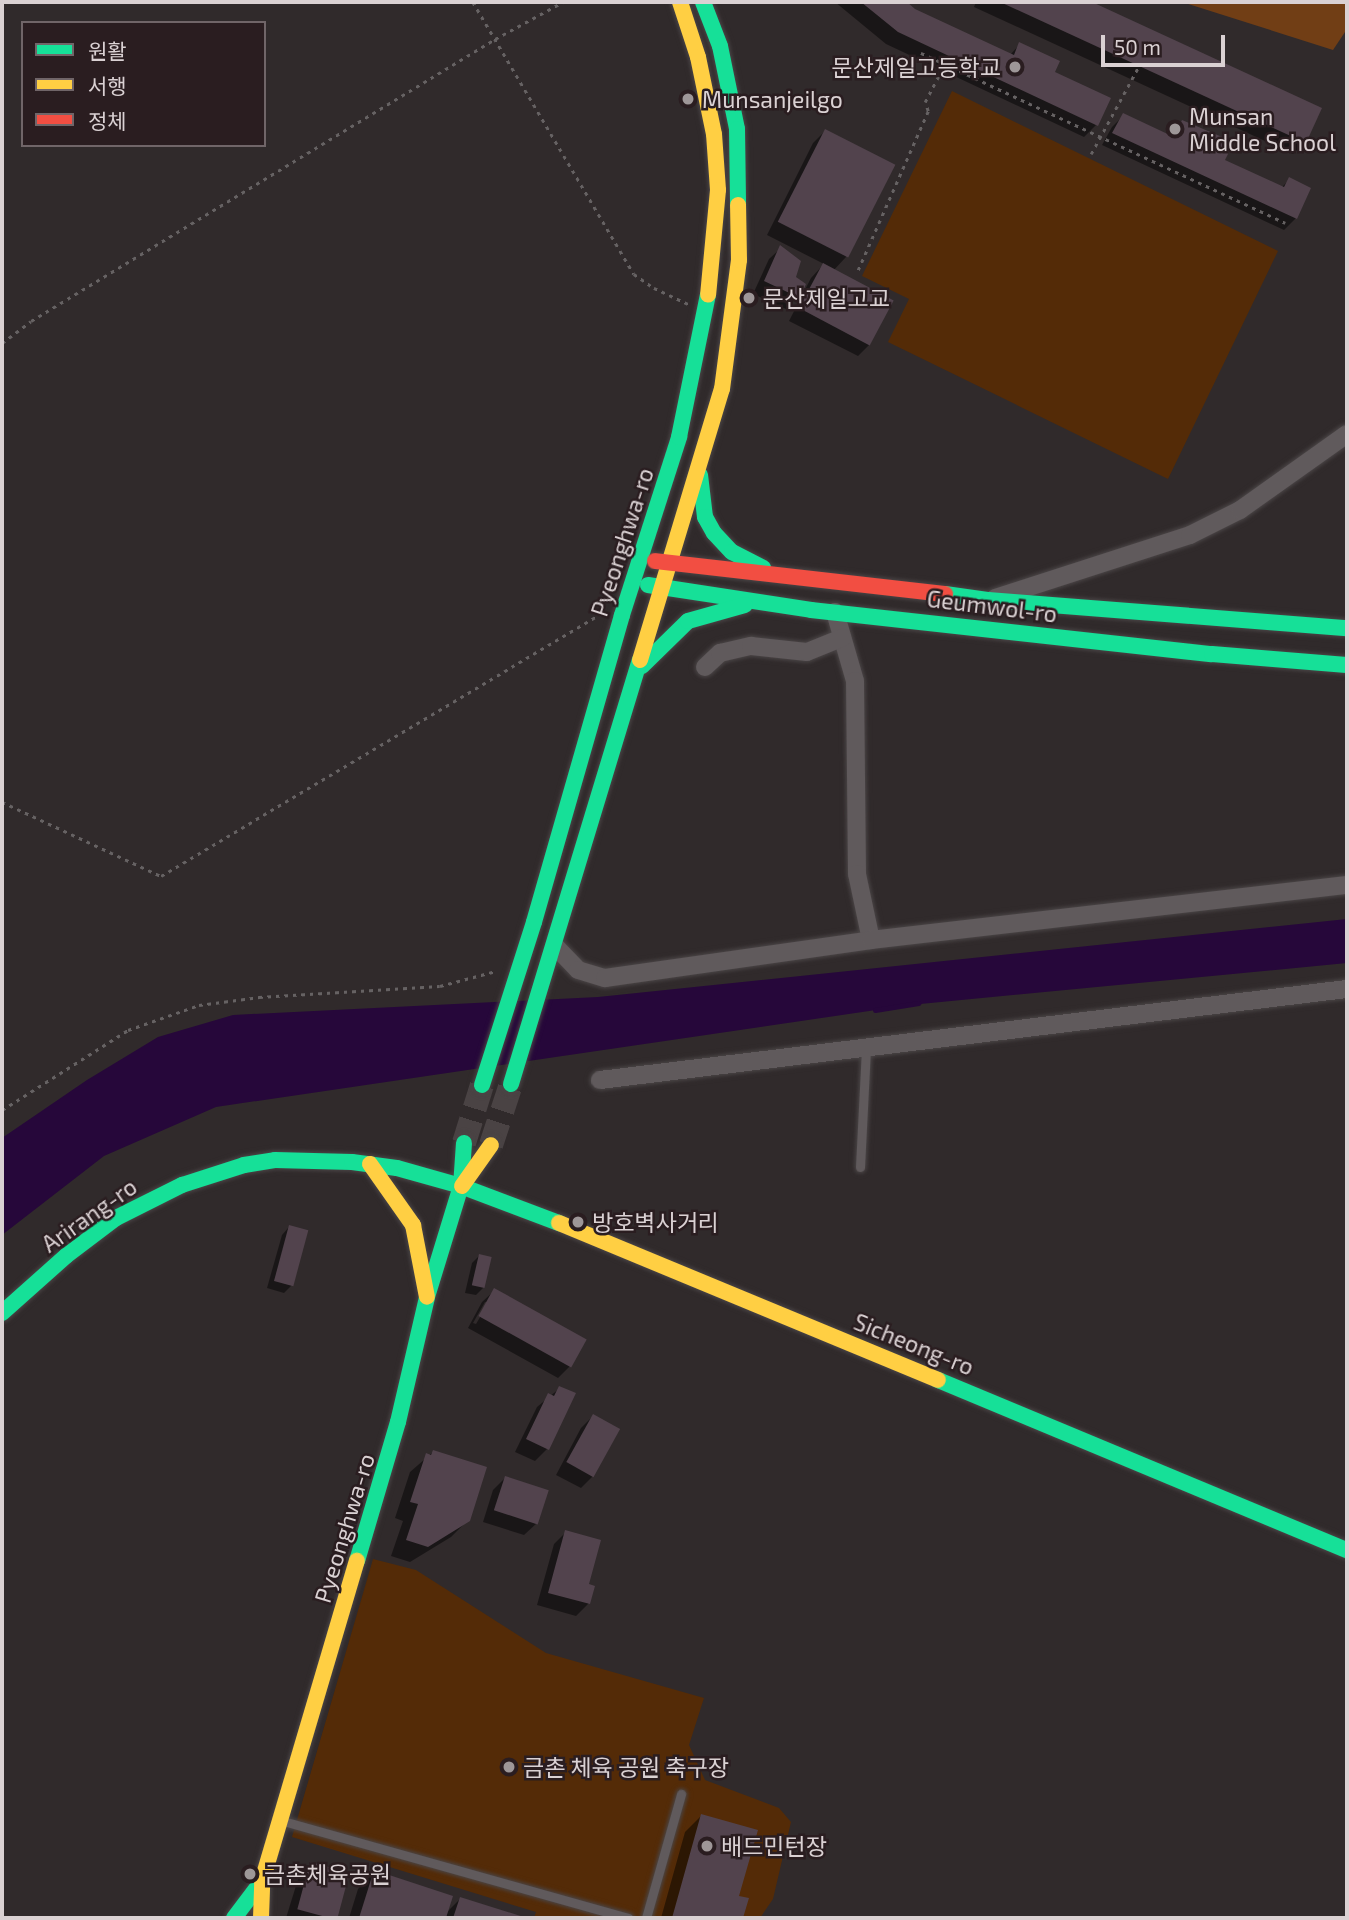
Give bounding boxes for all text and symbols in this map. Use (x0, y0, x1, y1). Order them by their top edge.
legend (21, 21, 266, 147)
scale bar (1104, 21, 1228, 65)
text: 50 m (1114, 34, 1161, 59)
text: 원활 (88, 38, 127, 63)
place label: 문산제일고등학교 (832, 53, 1001, 81)
marker: 문산제일고등학교 (1007, 59, 1023, 75)
text: 서행 (88, 73, 127, 98)
place label: Munsanjeilgo (702, 85, 843, 113)
marker: Munsanjeilgo (680, 91, 696, 107)
place label: Munsan Middle School (1189, 102, 1336, 156)
text: 정체 (88, 108, 127, 133)
marker: Munsan Middle School (1167, 121, 1183, 137)
place label: 문산제일고교 (763, 284, 890, 312)
marker: 문산제일고교 (741, 290, 757, 306)
street label: Pyeonghwa-ro (585, 464, 659, 620)
street label: Geumwol-ro (925, 584, 1059, 628)
street label: Arirang-ro (36, 1172, 142, 1258)
place label: 방호벽사거리 (592, 1208, 719, 1236)
marker: 방호벽사거리 (570, 1214, 586, 1230)
street label: Sicheong-ro (850, 1307, 978, 1381)
street label: Pyeonghwa-ro (308, 1450, 380, 1606)
place label: 금촌 체육 공원 축구장 (523, 1753, 729, 1781)
marker: 금촌 체육 공원 축구장 (501, 1759, 517, 1775)
place label: 배드민턴장 (721, 1832, 827, 1860)
marker: 배드민턴장 (699, 1838, 715, 1854)
place label: 금촌체육공원 (264, 1860, 391, 1888)
marker: 금촌체육공원 (242, 1866, 258, 1882)

